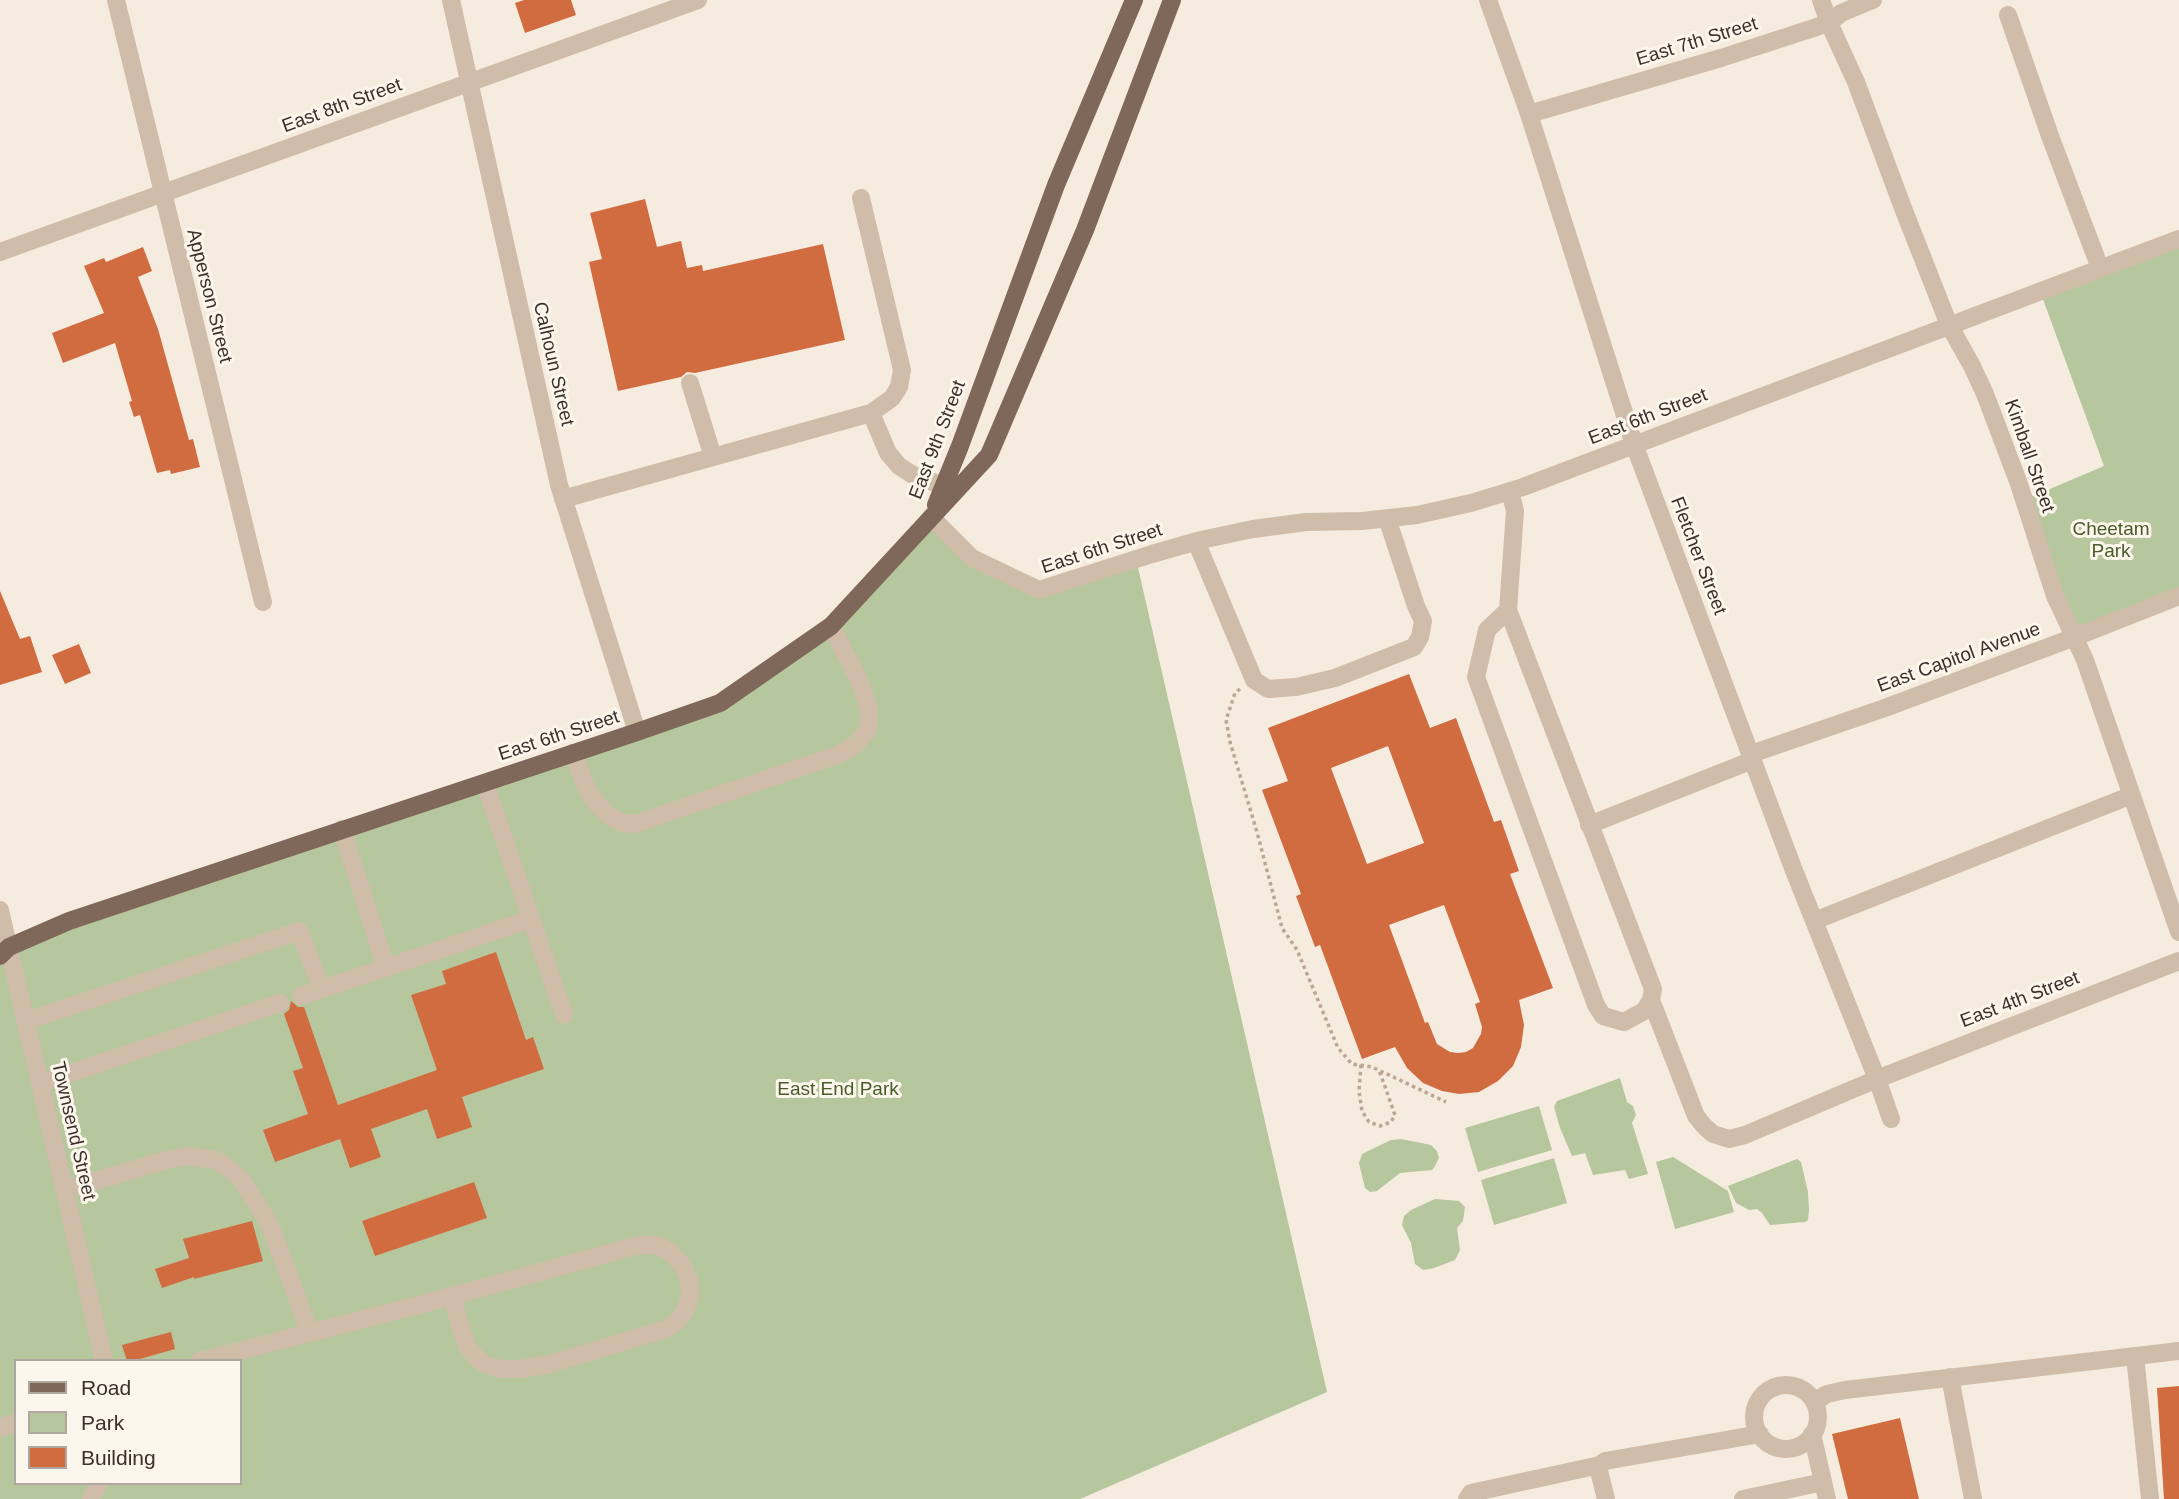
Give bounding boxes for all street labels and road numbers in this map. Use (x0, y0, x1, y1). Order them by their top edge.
street label: East 7th Street (1634, 13, 1760, 71)
street label: East 8th Street (279, 74, 405, 138)
street label: Apperson Street (181, 227, 237, 365)
street label: Calhoun Street (528, 300, 578, 428)
street label: East 9th Street (905, 377, 971, 503)
street label: East 6th Street (1585, 384, 1711, 450)
street label: Kimball Street (1999, 396, 2059, 516)
street label: Fletcher Street (1665, 494, 1731, 618)
street label: East 6th Street (1039, 519, 1165, 579)
street label: East Capitol Avenue (1874, 618, 2044, 698)
street label: East 6th Street (496, 706, 622, 766)
street label: East 4th Street (1957, 967, 2083, 1033)
street label: Townsend Street (46, 1059, 100, 1203)

